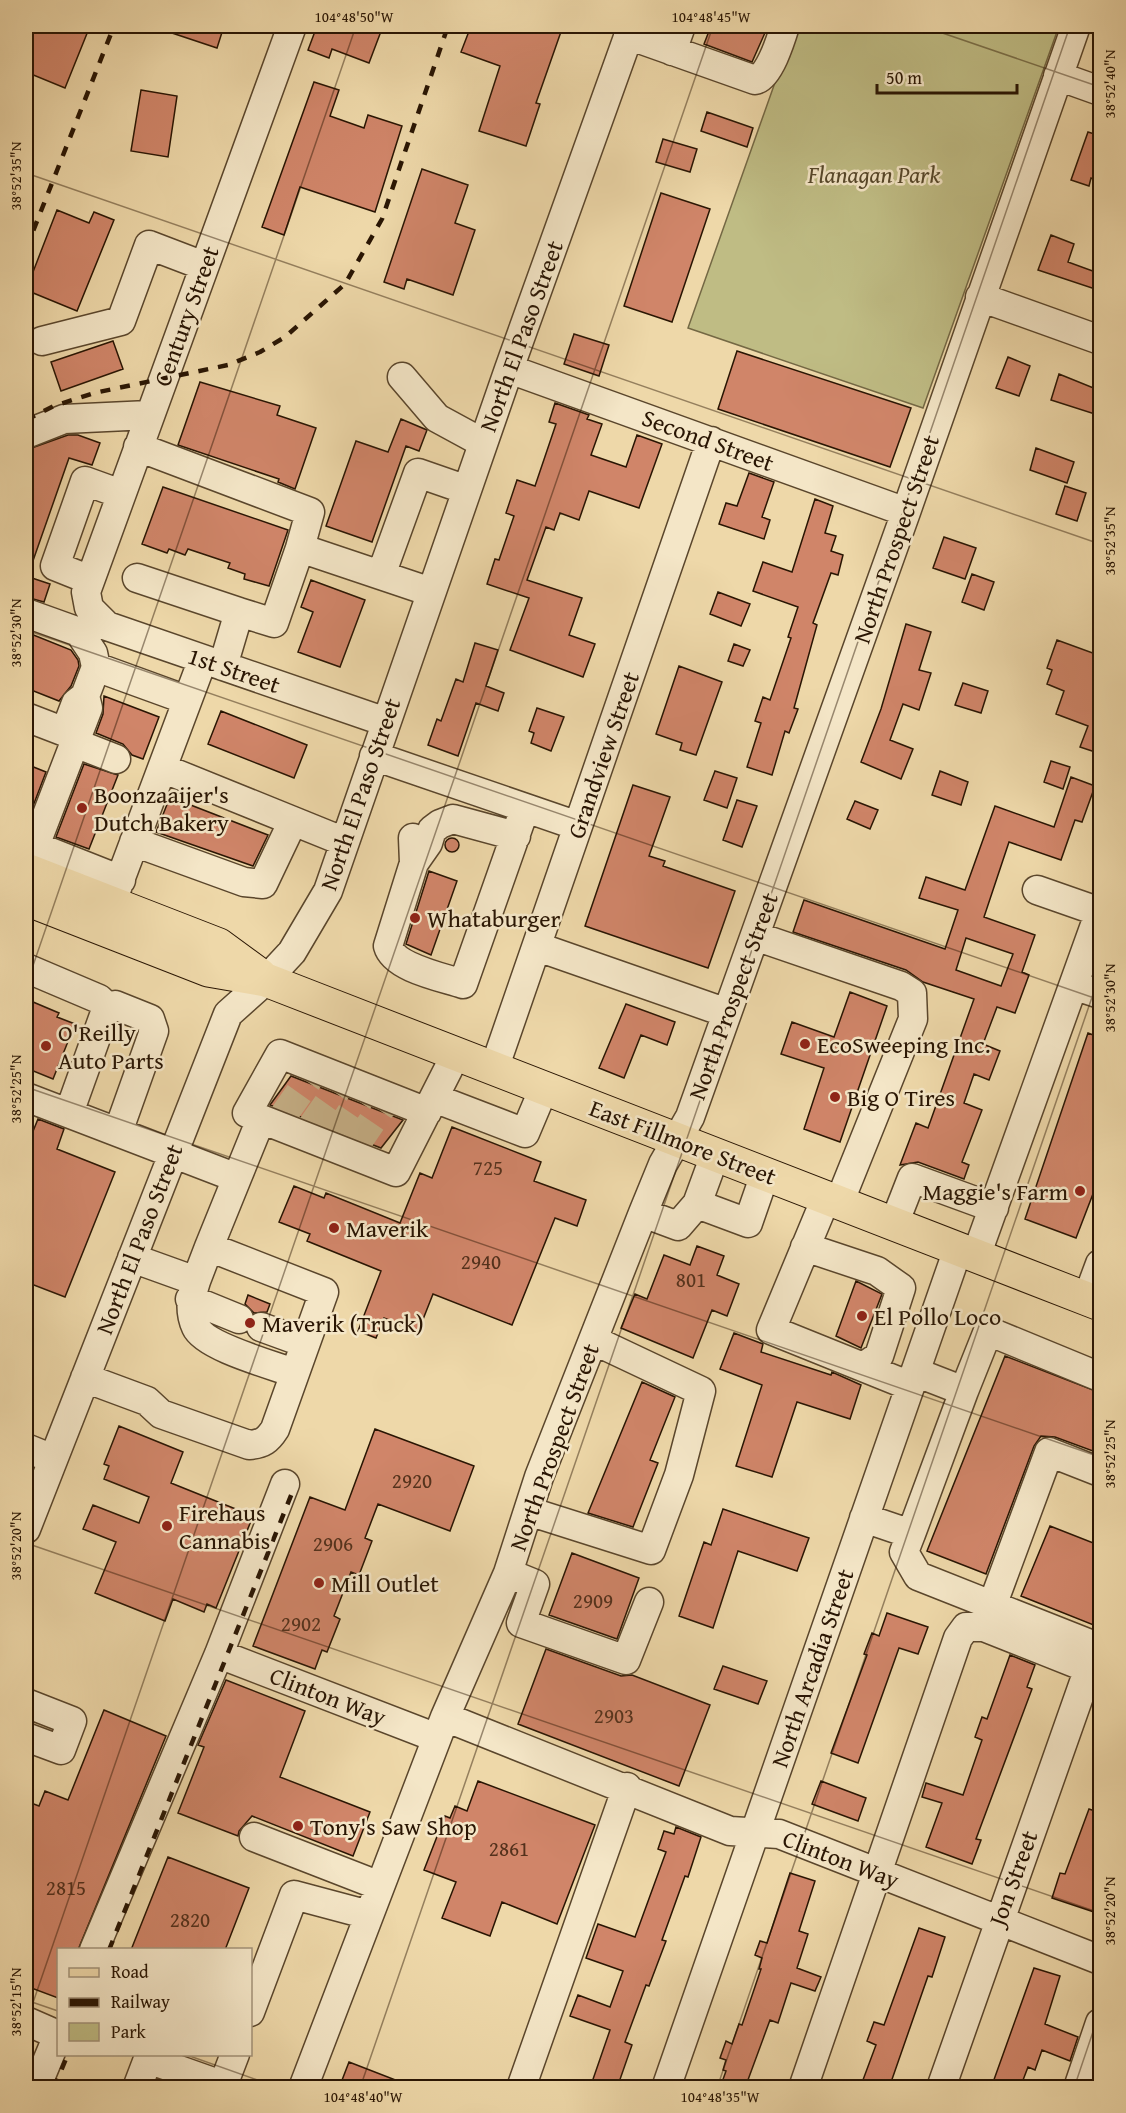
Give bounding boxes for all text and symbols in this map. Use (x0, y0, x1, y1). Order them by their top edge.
text: 104°48'50"W (314, 6, 394, 27)
text: 104°48'45"W (671, 6, 751, 27)
text: 38°52'40"N (1099, 49, 1120, 118)
scale bar (877, 57, 1016, 95)
text: 50 m (886, 64, 922, 91)
text: 38°52'35"N (5, 141, 26, 210)
park label: Flanagan Park (807, 157, 940, 192)
street label: North El Paso Street (470, 235, 572, 437)
street label: Century Street (144, 240, 228, 391)
street label: Second Street (637, 400, 779, 480)
street label: North Prospect Street (844, 429, 948, 648)
text: 38°52'35"N (1099, 506, 1120, 575)
text: 38°52'30"N (5, 598, 26, 667)
street label: 1st Street (183, 638, 285, 702)
street label: Grandview Street (558, 666, 648, 843)
street label: North El Paso Street (311, 693, 409, 895)
place label: Boonzaaijer's Dutch Bakery (94, 777, 229, 840)
marker: Boonzaaijer's Dutch Bakery (75, 801, 89, 815)
street label: North Prospect Street (679, 887, 787, 1105)
place label: Whataburger (427, 901, 561, 936)
marker: Whataburger (408, 911, 422, 925)
text: 38°52'30"N (1099, 963, 1120, 1032)
place label: O'Reilly Auto Parts (58, 1015, 164, 1078)
place label: EcoSweeping Inc. (817, 1027, 991, 1062)
marker: EcoSweeping Inc. (798, 1037, 812, 1051)
marker: O'Reilly Auto Parts (39, 1039, 53, 1053)
text: 38°52'25"N (5, 1054, 26, 1123)
place label: Big O Tires (847, 1080, 955, 1115)
street label: East Fillmore Street (585, 1090, 782, 1194)
marker: Big O Tires (828, 1090, 842, 1104)
street label: North El Paso Street (87, 1138, 192, 1339)
house number: 725 (473, 1152, 503, 1183)
place label: Maggie's Farm (923, 1174, 1068, 1209)
marker: Maggie's Farm (1073, 1184, 1087, 1198)
place label: Maverik (346, 1211, 429, 1246)
marker: Maverik (327, 1221, 341, 1235)
house number: 2940 (461, 1246, 501, 1277)
house number: 801 (676, 1264, 706, 1295)
place label: El Pollo Loco (874, 1299, 1001, 1334)
place label: Maverik (Truck) (262, 1306, 424, 1341)
marker: El Pollo Loco (855, 1309, 869, 1323)
marker: Maverik (Truck) (243, 1316, 257, 1330)
street label: North Prospect Street (500, 1338, 608, 1556)
text: 38°52'25"N (1099, 1419, 1120, 1488)
house number: 2920 (392, 1465, 432, 1496)
place label: Firehaus Cannabis (179, 1495, 270, 1558)
text: 38°52'20"N (5, 1511, 26, 1580)
marker: Firehaus Cannabis (160, 1519, 174, 1533)
house number: 2906 (313, 1528, 353, 1559)
street label: North Arcadia Street (762, 1563, 863, 1772)
place label: Mill Outlet (331, 1566, 439, 1601)
marker: Mill Outlet (312, 1576, 326, 1590)
house number: 2909 (573, 1585, 613, 1616)
house number: 2902 (281, 1608, 321, 1639)
street label: Clinton Way (265, 1658, 391, 1734)
house number: 2903 (594, 1700, 634, 1731)
place label: Tony's Saw Shop (310, 1809, 477, 1844)
marker: Tony's Saw Shop (291, 1819, 305, 1833)
street label: Clinton Way (778, 1821, 904, 1897)
street label: Jon Street (979, 1825, 1047, 1933)
house number: 2861 (489, 1833, 529, 1864)
house number: 2815 (46, 1872, 86, 1903)
text: 38°52'20"N (1099, 1876, 1120, 1945)
house number: 2820 (170, 1904, 210, 1935)
legend (57, 1948, 252, 2056)
text: Road (111, 1958, 149, 1985)
text: 38°52'15"N (5, 1967, 26, 2036)
text: Railway (111, 1988, 170, 2015)
text: Park (111, 2018, 147, 2045)
text: 104°48'40"W (323, 2086, 403, 2107)
text: 104°48'35"W (680, 2086, 760, 2107)

